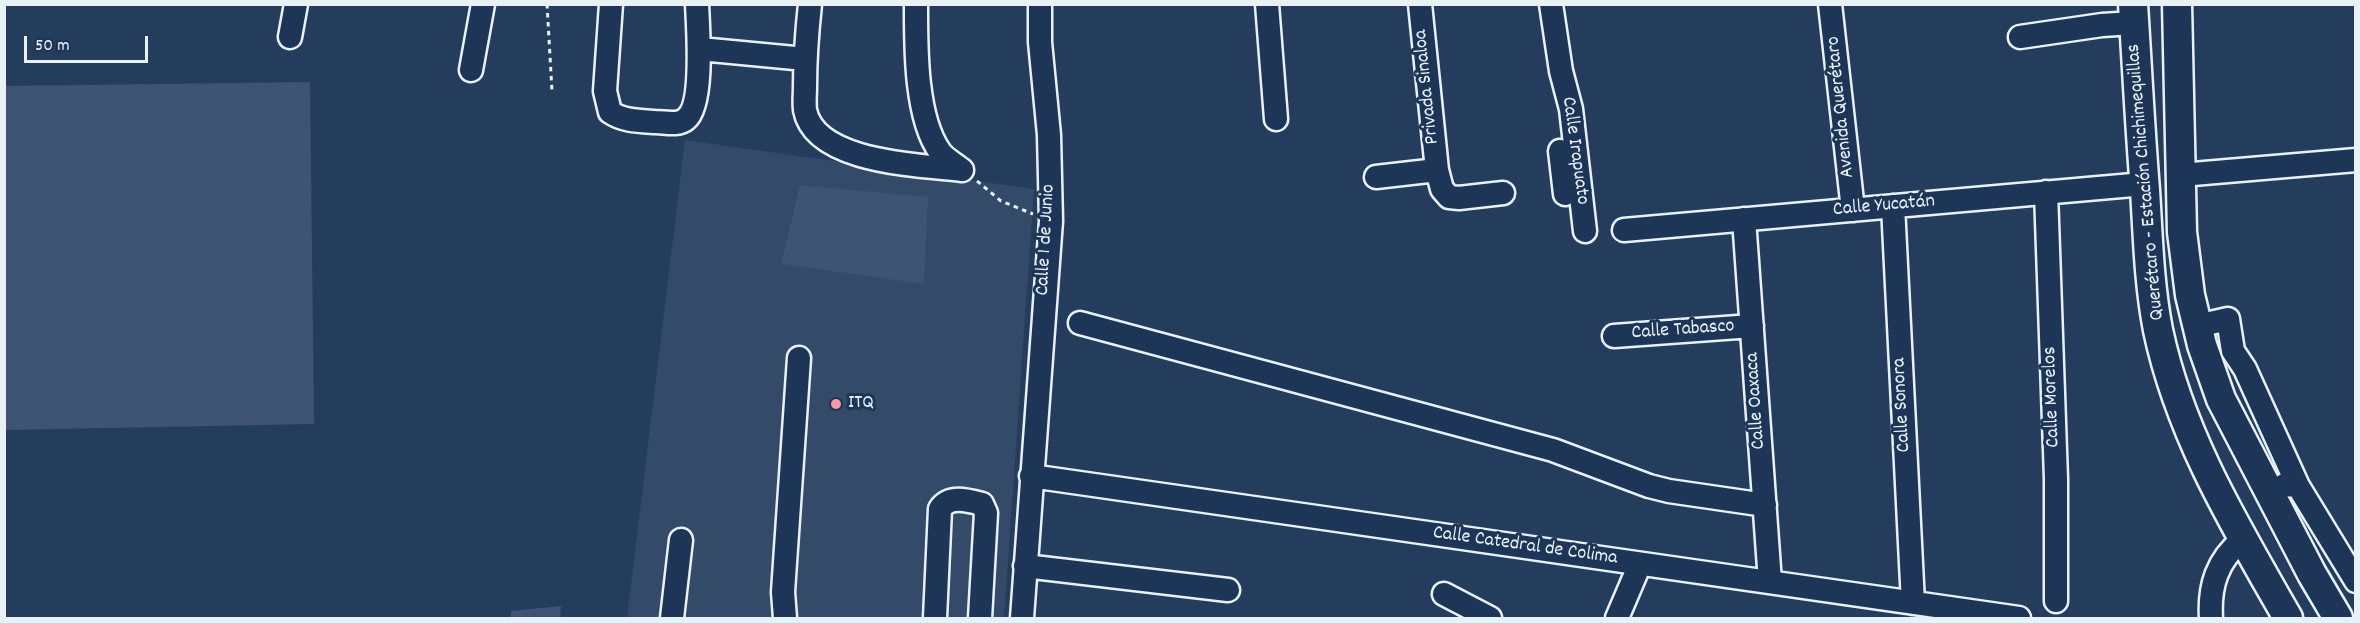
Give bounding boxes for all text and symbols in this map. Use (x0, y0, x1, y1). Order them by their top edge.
scale bar (27, 24, 152, 62)
street label: Privada Sinaloa (1410, 28, 1446, 146)
text: 50 m (35, 34, 70, 59)
street label: Avenida Querétaro (1823, 35, 1861, 179)
street label: Querétaro - Estación Chichimequillas (2123, 43, 2171, 321)
street label: Calle Irapuato (1555, 96, 1593, 206)
street label: Calle 1 de Junio (1032, 184, 1062, 296)
street label: Calle Yucatán (1832, 191, 1936, 223)
street label: Calle Tabasco (1631, 315, 1735, 347)
street label: Calle Morelos (2039, 346, 2067, 448)
street label: Calle Oaxaca (1742, 352, 1772, 450)
street label: Calle Sonora (1889, 357, 1917, 453)
place label: ITQ (848, 392, 874, 416)
marker: ITQ (829, 397, 843, 411)
street label: Calle Catedral de Colima (1431, 522, 1619, 572)

